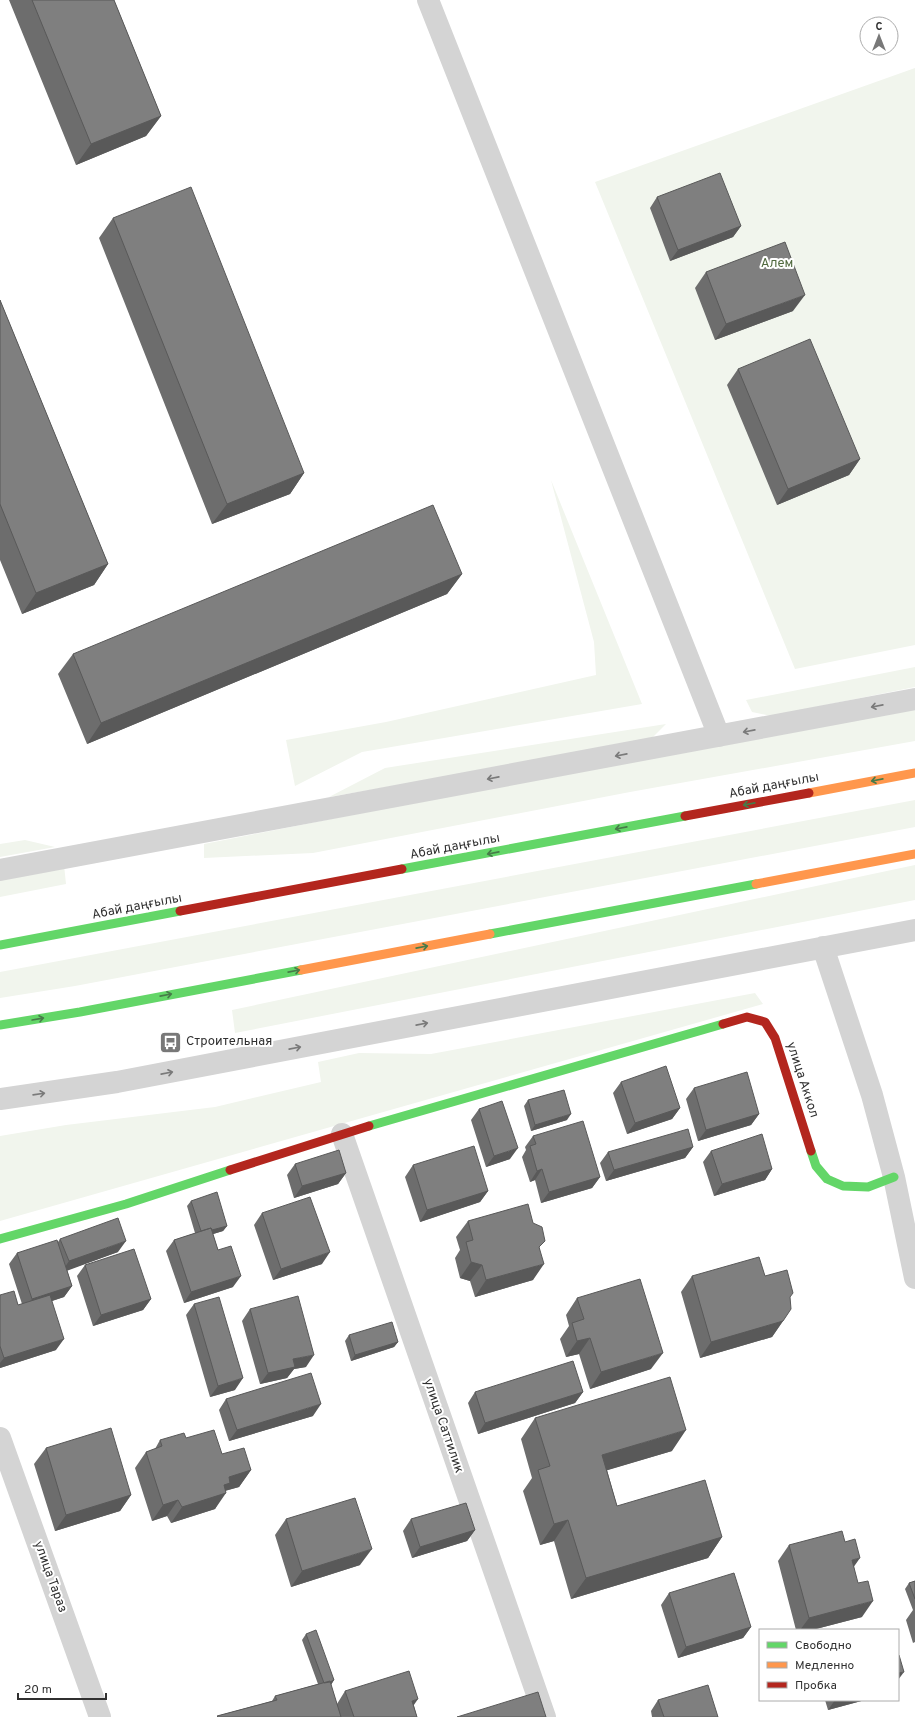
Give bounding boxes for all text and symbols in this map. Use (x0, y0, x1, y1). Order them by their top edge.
north arrow (859, 16, 899, 56)
text: С (875, 20, 883, 34)
park label: Алем (761, 256, 793, 272)
one-way arrow (871, 703, 884, 711)
one-way arrow (743, 727, 756, 735)
one-way arrow (615, 751, 628, 759)
street label: Абай даңғылы (728, 769, 820, 803)
one-way arrow (487, 775, 500, 783)
one-way arrow (871, 776, 884, 784)
one-way arrow (743, 801, 756, 809)
one-way arrow (615, 825, 628, 833)
street label: Абай даңғылы (409, 830, 501, 864)
one-way arrow (487, 849, 500, 857)
street label: Абай даңғылы (91, 890, 183, 924)
one-way arrow (415, 943, 428, 951)
one-way arrow (287, 967, 300, 975)
one-way arrow (159, 991, 172, 999)
one-way arrow (32, 1014, 45, 1022)
one-way arrow (415, 1020, 428, 1028)
bus stop icon: Строительная (158, 1029, 184, 1055)
place label: Строительная (186, 1034, 272, 1050)
street label: улица Аккол (782, 1040, 822, 1120)
one-way arrow (288, 1044, 301, 1052)
one-way arrow (160, 1068, 173, 1076)
one-way arrow (32, 1090, 45, 1098)
street label: улица Саттилик (419, 1377, 467, 1475)
street label: улица Тараз (30, 1539, 70, 1615)
legend (759, 1629, 899, 1701)
text: Свободно (795, 1638, 852, 1654)
text: Медленно (795, 1658, 855, 1674)
scale bar (18, 1675, 106, 1701)
text: Пробка (795, 1678, 837, 1694)
text: 20 m (24, 1682, 52, 1698)

